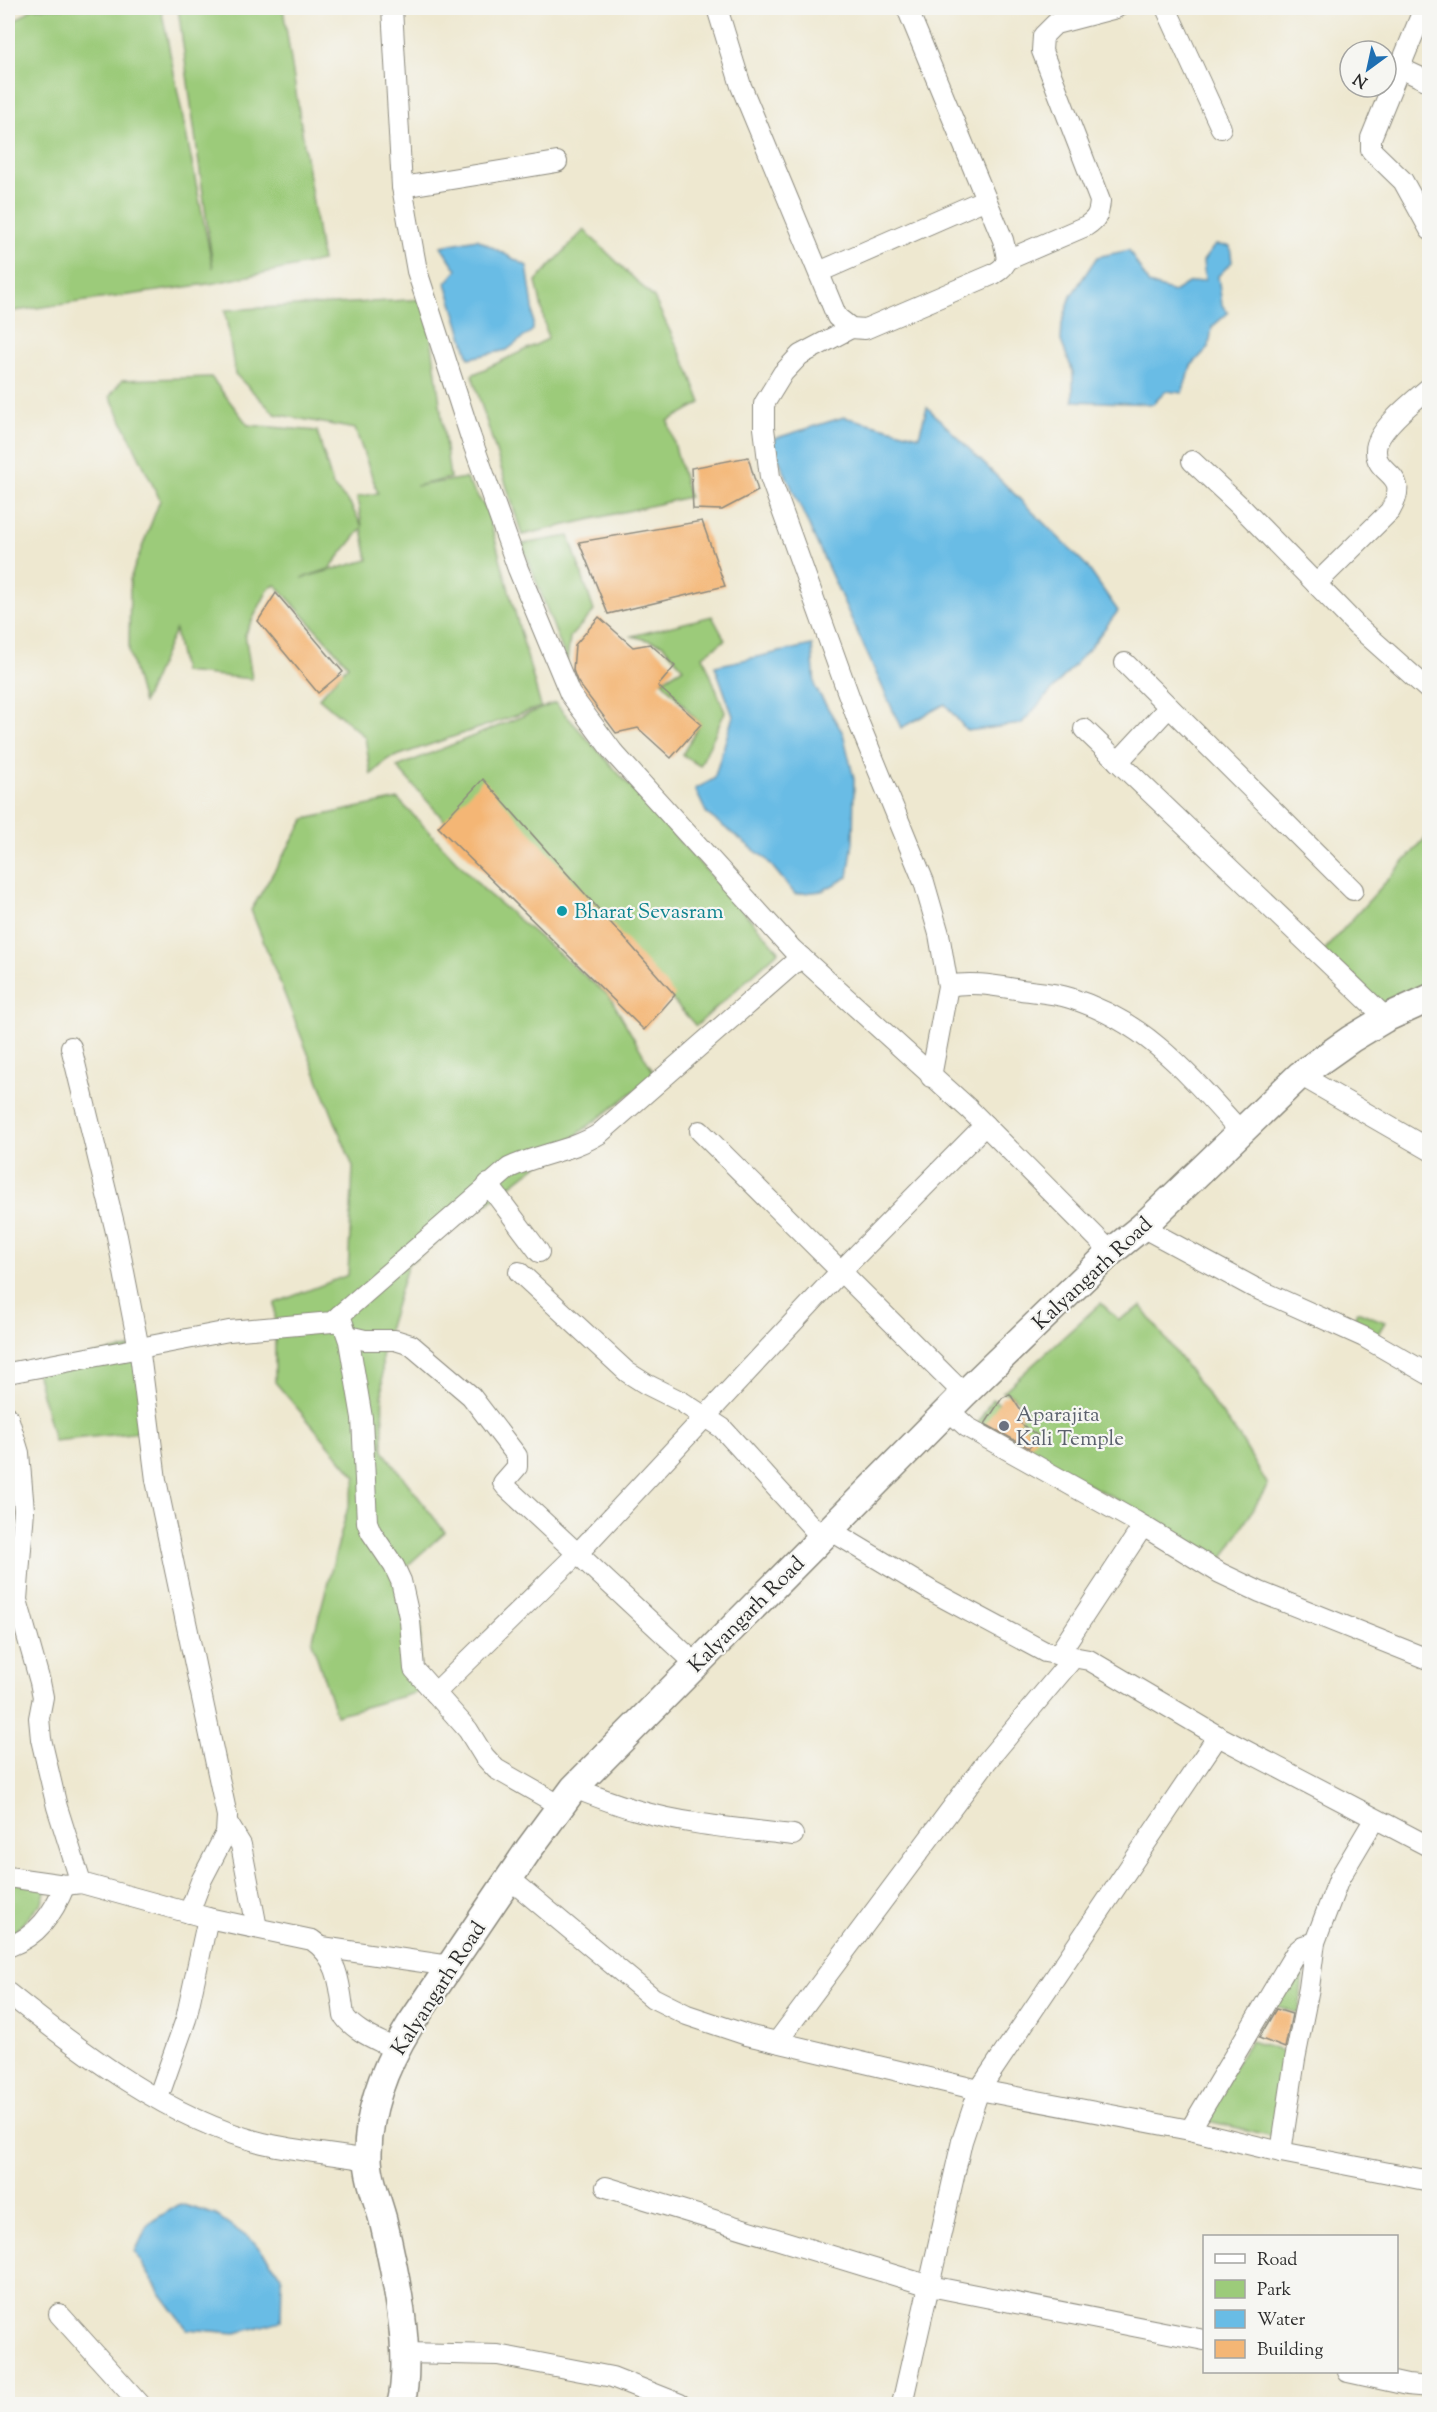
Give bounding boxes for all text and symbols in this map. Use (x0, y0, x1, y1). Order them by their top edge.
north arrow (1338, 39, 1398, 99)
text: N (1349, 66, 1373, 93)
place label: Bharat Sevasram (574, 898, 724, 928)
marker: Bharat Sevasram (555, 904, 569, 918)
street label: Kalyangarh Road (1027, 1211, 1160, 1338)
place label: Aparajita Kali Temple (1016, 1401, 1124, 1455)
marker: Aparajita Kali Temple (997, 1419, 1011, 1433)
street label: Kalyangarh Road (682, 1550, 813, 1681)
street label: Kalyangarh Road (385, 1916, 494, 2062)
legend (1203, 2235, 1398, 2373)
text: Road (1257, 2248, 1297, 2274)
text: Park (1257, 2278, 1292, 2304)
text: Water (1257, 2308, 1306, 2334)
text: Building (1257, 2338, 1323, 2364)

